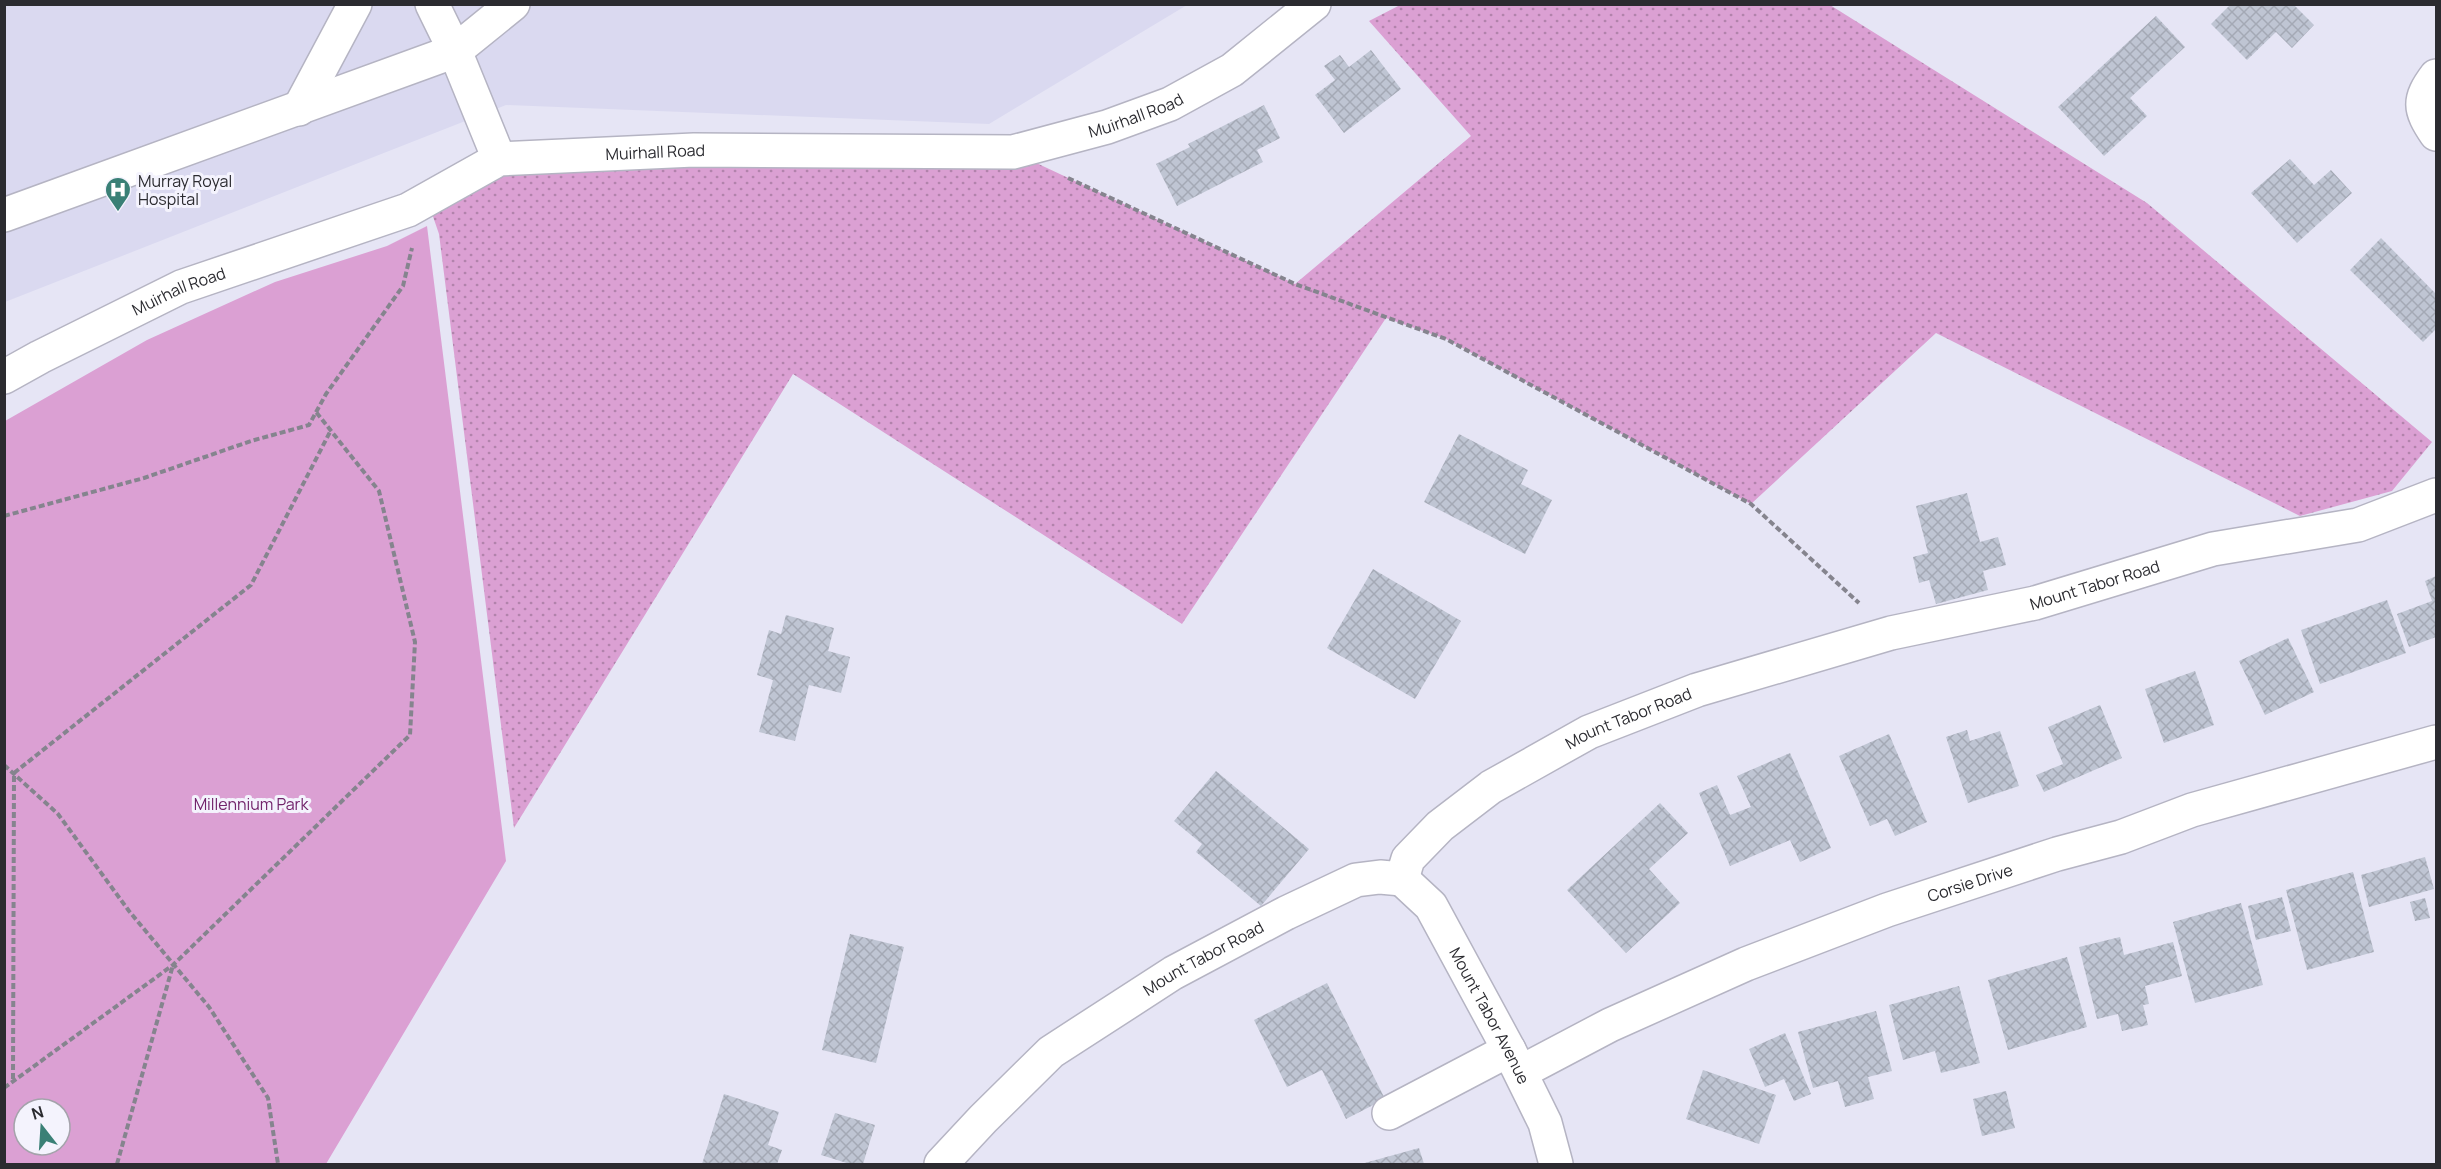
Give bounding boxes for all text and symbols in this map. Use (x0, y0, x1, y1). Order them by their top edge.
street label: Muirhall Road (1086, 88, 1187, 142)
street label: Muirhall Road (605, 139, 705, 165)
place label: Murray Royal Hospital (138, 170, 232, 210)
hospital icon: Murray Royal Hospital (103, 175, 133, 213)
street label: Muirhall Road (128, 262, 228, 321)
street label: Mount Tabor Road (2027, 555, 2162, 615)
street label: Mount Tabor Road (1561, 682, 1695, 754)
park label: Millennium Park (194, 793, 309, 815)
street label: Corsie Drive (1924, 858, 2015, 907)
street label: Mount Tabor Road (1139, 916, 1267, 1001)
street label: Mount Tabor Avenue (1444, 943, 1535, 1088)
north arrow (12, 1097, 72, 1157)
text: N (29, 1100, 46, 1125)

